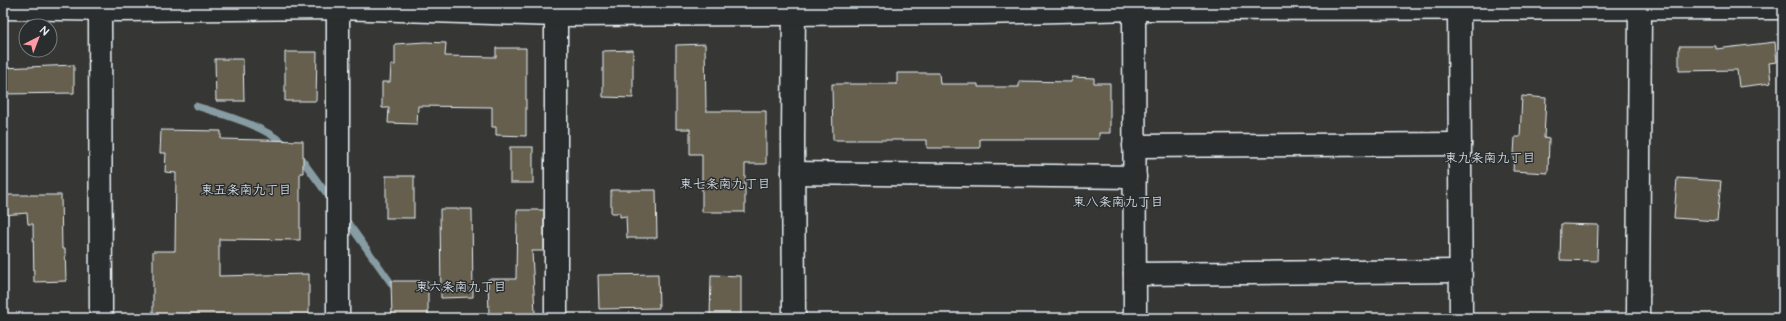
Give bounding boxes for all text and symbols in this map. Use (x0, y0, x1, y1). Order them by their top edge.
north arrow (18, 18, 58, 58)
text: N (37, 23, 52, 39)
district label: 東九条南九丁目 (1444, 149, 1536, 167)
district label: 東七条南九丁目 (679, 175, 771, 193)
district label: 東五条南九丁目 (200, 181, 292, 199)
district label: 東八条南九丁目 (1072, 193, 1164, 211)
district label: 東六条南九丁目 (415, 278, 507, 296)

